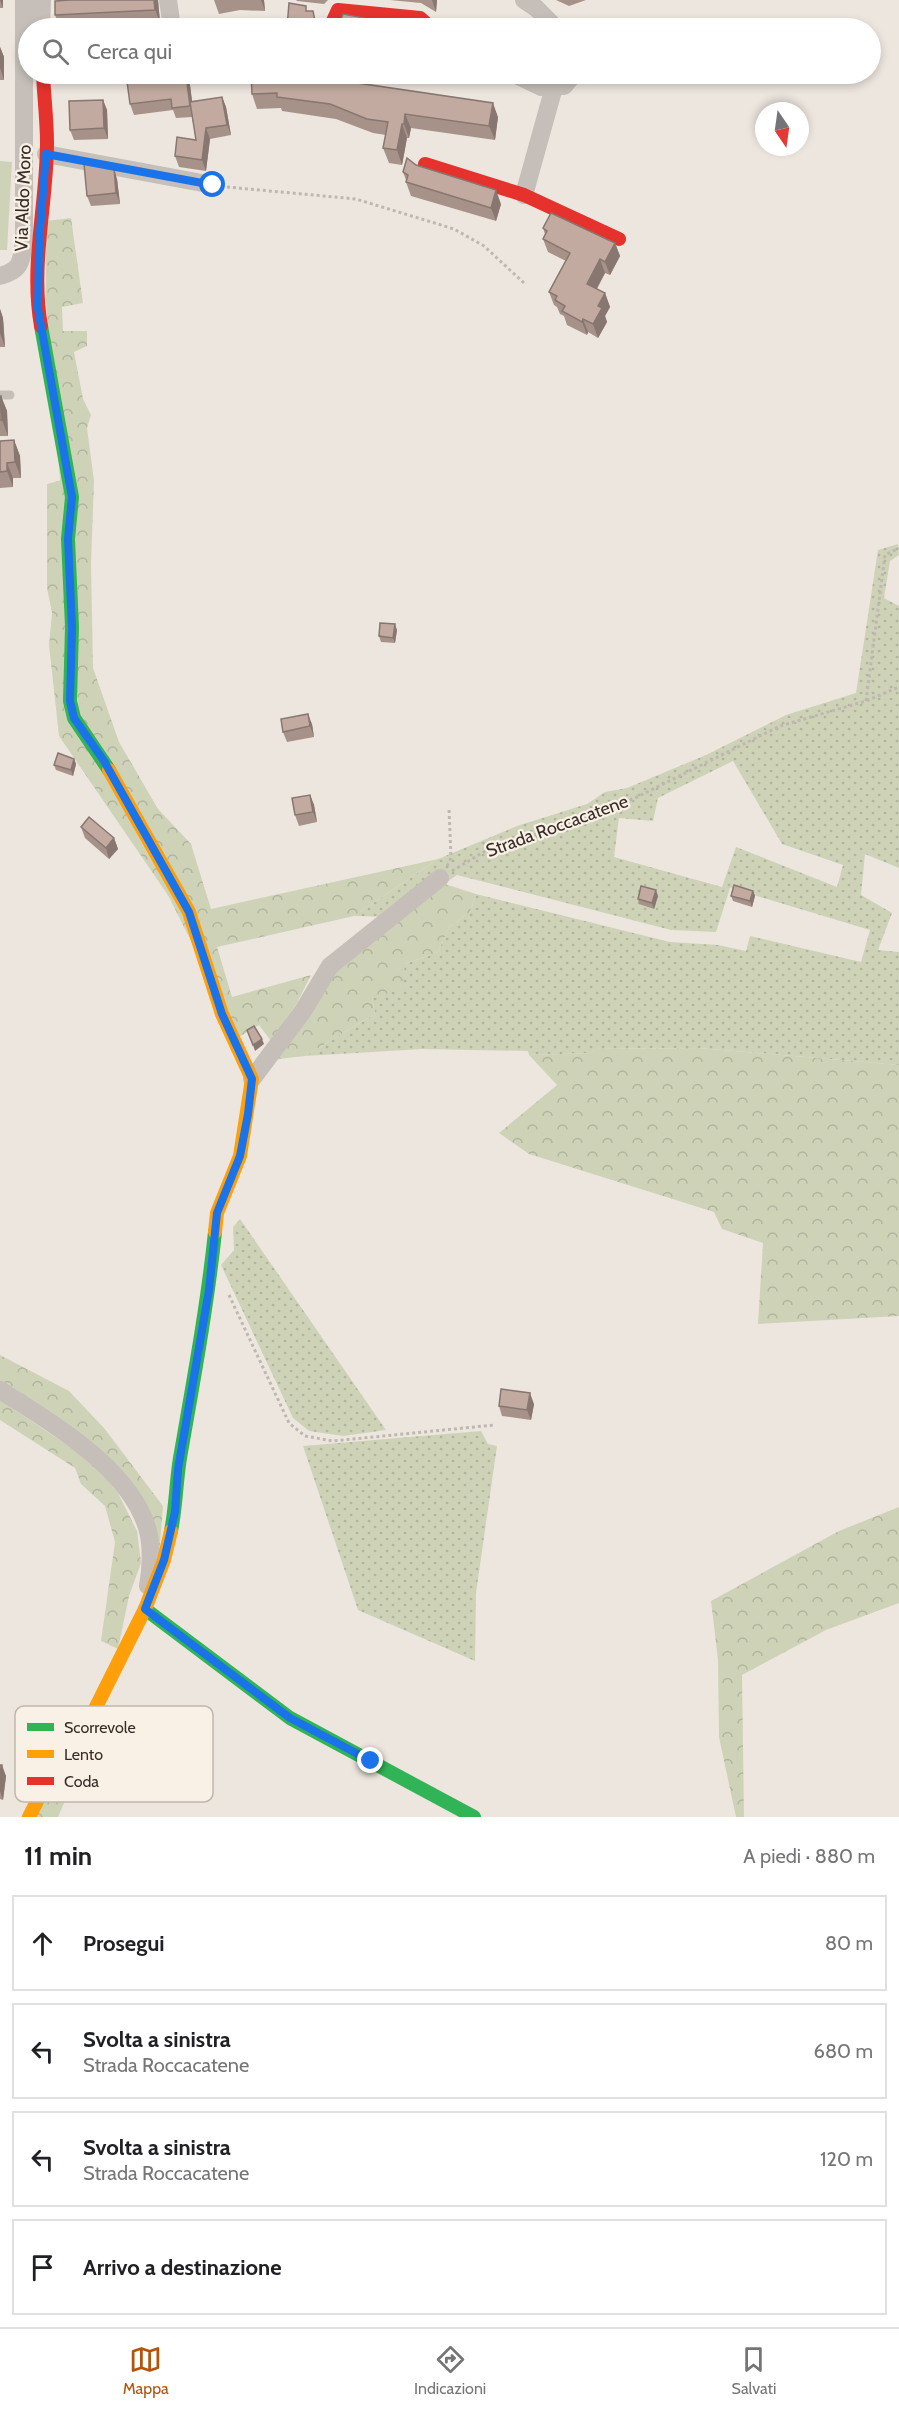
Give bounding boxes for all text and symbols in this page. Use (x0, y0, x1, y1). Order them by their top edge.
search box (18, 18, 881, 84)
icon: search (39, 35, 72, 68)
text: Cerca qui (87, 38, 172, 65)
north arrow (755, 102, 809, 156)
street label: Via Aldo Moro (10, 144, 36, 252)
route start (199, 171, 225, 197)
street label: Strada Roccacatene (483, 790, 631, 862)
legend (15, 1706, 213, 1802)
text: Scorrevole (64, 1718, 136, 1737)
text: Lento (64, 1745, 103, 1764)
route end (357, 1747, 383, 1773)
text: Coda (64, 1772, 99, 1791)
text: 11 min (24, 1840, 92, 1872)
text: A piedi · 880 m (743, 1844, 875, 1868)
icon: ahead (26, 1927, 59, 1960)
text: Prosegui (83, 1930, 165, 1957)
text: 80 m (825, 1931, 873, 1955)
text: Svolta a sinistra (83, 2026, 231, 2053)
icon: left (26, 2035, 59, 2068)
text: 680 m (814, 2039, 873, 2063)
text: Strada Roccacatene (83, 2053, 249, 2077)
text: Svolta a sinistra (83, 2134, 231, 2161)
icon: left (26, 2143, 59, 2176)
text: 120 m (820, 2147, 873, 2171)
text: Strada Roccacatene (83, 2161, 249, 2185)
icon: arrive (26, 2251, 59, 2284)
text: Arrivo a destinazione (83, 2254, 281, 2281)
tab: Mappa (123, 2343, 169, 2398)
tab: Indicazioni (414, 2343, 486, 2398)
tab: Salvati (732, 2343, 776, 2398)

